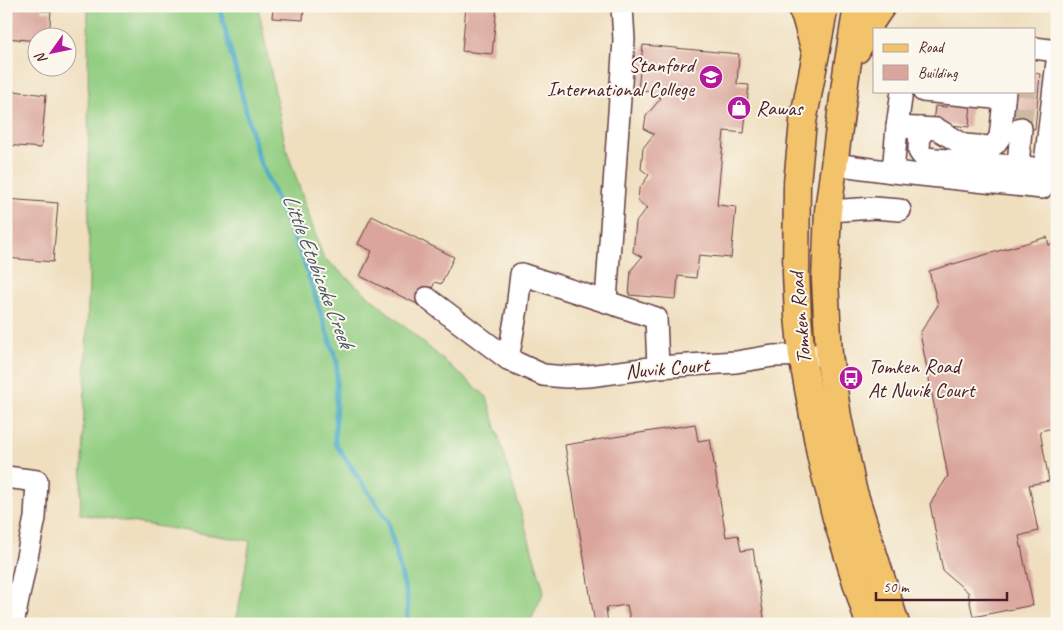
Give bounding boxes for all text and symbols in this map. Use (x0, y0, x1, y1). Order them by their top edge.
north arrow (28, 28, 78, 78)
legend (873, 28, 1036, 92)
text: Road (918, 38, 945, 57)
text: N (31, 49, 51, 67)
place label: Stanford International College (547, 52, 698, 102)
school or university icon: Stanford International College (698, 64, 724, 90)
text: Building (918, 64, 958, 83)
shop icon: Rawas (726, 95, 752, 121)
place label: Rawas (756, 95, 804, 121)
water label: Little Etobicoke Creek (276, 190, 362, 355)
street label: Tomken Road (783, 267, 817, 365)
street label: Nuvik Court (624, 351, 712, 385)
place label: Tomken Road At Nuvik Court (868, 353, 976, 403)
bus stop icon: Tomken Road At Nuvik Court (838, 365, 864, 391)
scale bar (876, 570, 1007, 602)
text: 50 m (883, 578, 910, 597)

